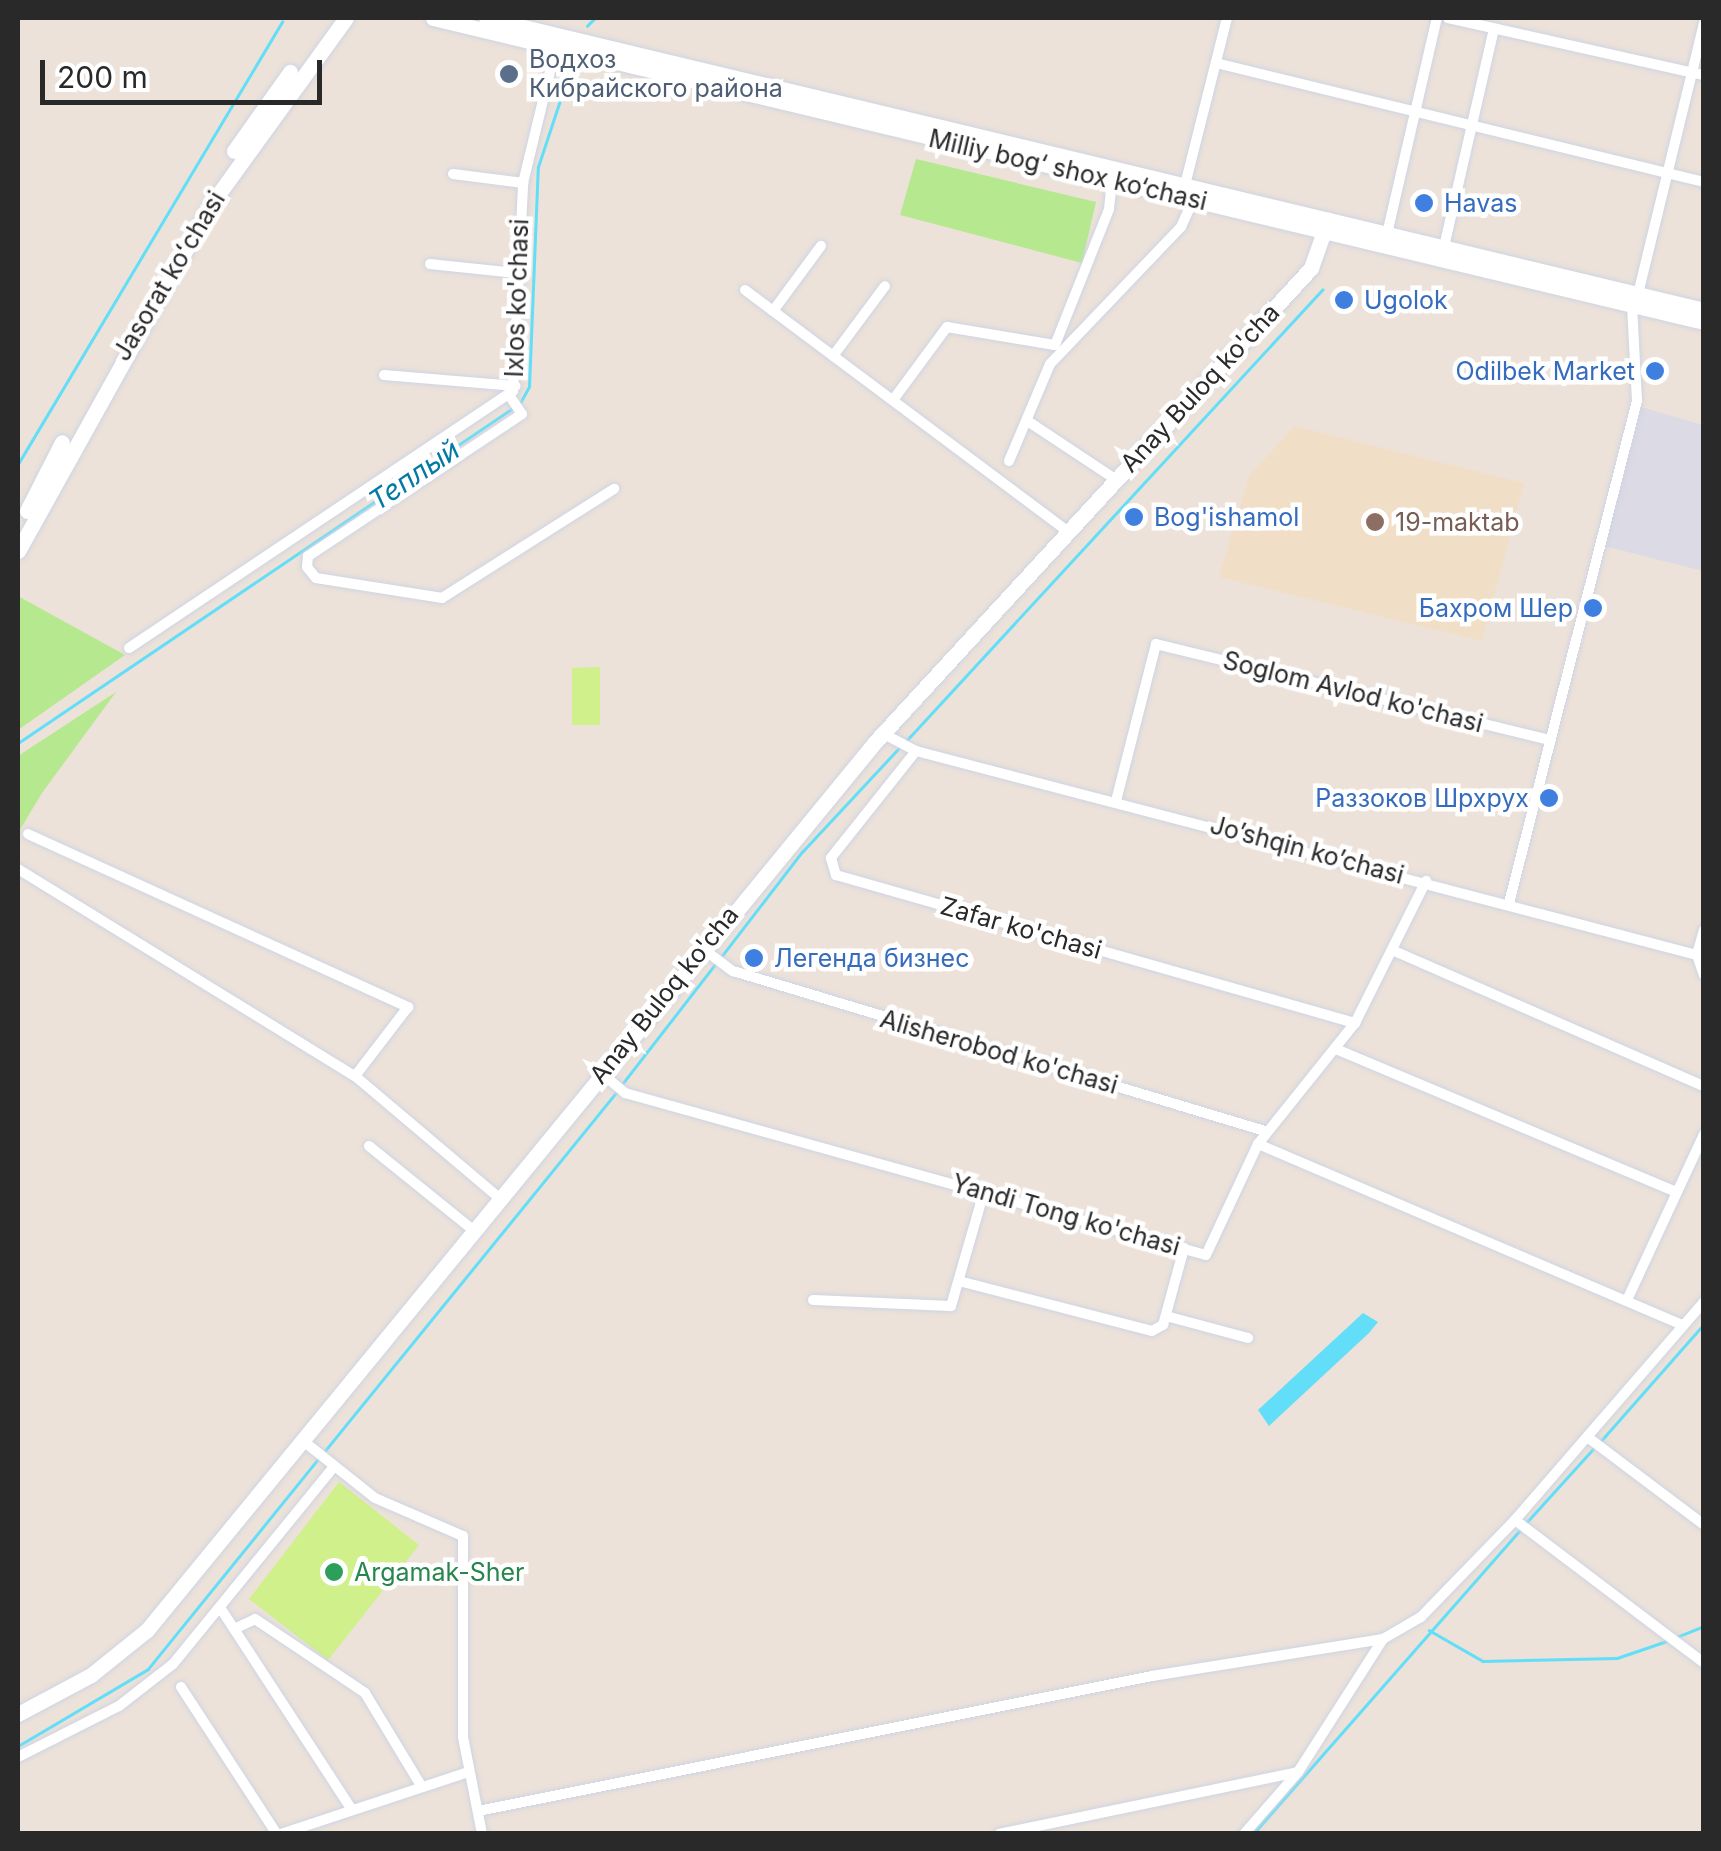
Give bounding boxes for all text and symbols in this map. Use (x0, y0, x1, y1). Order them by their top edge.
scale bar (45, 40, 328, 102)
place label: Водхоз Кибрайского района (529, 45, 783, 104)
text: 200 m (57, 59, 148, 95)
marker: Водхоз Кибрайского района (498, 63, 520, 85)
street label: Milliy bog‘ shox ko‘chasi (926, 123, 1210, 217)
street label: Jasorat koʻchasi (107, 186, 231, 366)
place label: Havas (1444, 188, 1517, 218)
marker: Havas (1413, 192, 1435, 214)
street label: Ixlos ko'chasi (499, 218, 535, 378)
place label: Ugolok (1364, 285, 1448, 315)
marker: Ugolok (1333, 289, 1355, 311)
street label: Anay Buloq ko'cha (1114, 298, 1286, 478)
place label: Odilbek Market (1455, 356, 1635, 386)
marker: Odilbek Market (1644, 360, 1666, 382)
water label: Теплый (362, 433, 466, 517)
place label: Bog'ishamol (1154, 502, 1299, 532)
marker: Bog'ishamol (1123, 506, 1145, 528)
place label: 19-maktab (1395, 507, 1519, 537)
marker: 19-maktab (1364, 511, 1386, 533)
place label: Бахром Шер (1419, 593, 1573, 623)
marker: Бахром Шер (1582, 597, 1604, 619)
street label: Soglom Avlod ko'chasi (1220, 645, 1486, 739)
place label: Раззоков Шрхрух (1315, 783, 1529, 813)
marker: Раззоков Шрхрух (1538, 787, 1560, 809)
street label: Joʼshqin koʼchasi (1207, 810, 1407, 890)
street label: Zafar ko'chasi (937, 891, 1105, 965)
street label: Anay Buloq ko'cha (583, 900, 745, 1090)
place label: Легенда бизнес (774, 943, 969, 973)
marker: Легенда бизнес (743, 947, 765, 969)
street label: Alisherobod ko'chasi (877, 1004, 1121, 1100)
street label: Yandi Tong ko'chasi (948, 1168, 1184, 1262)
place label: Argamak-Sher (354, 1557, 524, 1587)
marker: Argamak-Sher (323, 1561, 345, 1583)

